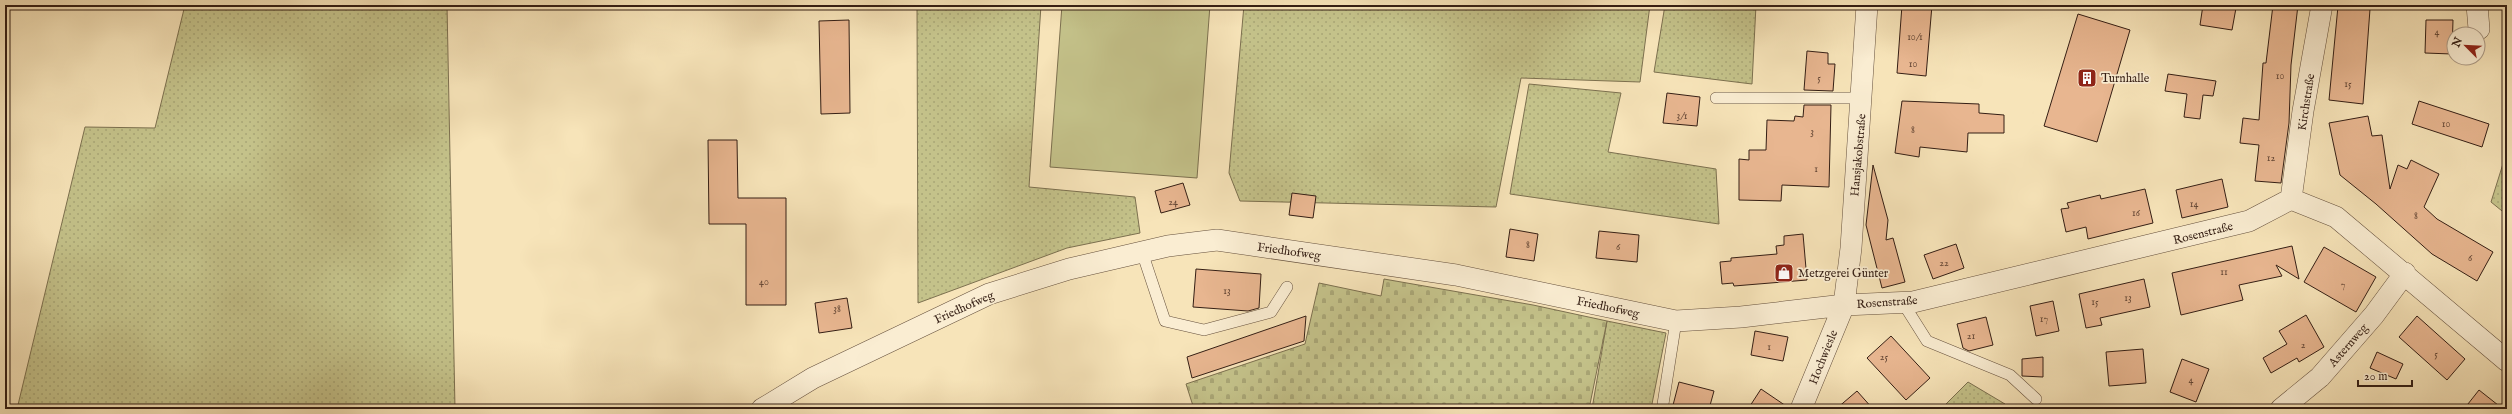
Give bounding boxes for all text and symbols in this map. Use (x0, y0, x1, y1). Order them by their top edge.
house number: 4 (2435, 26, 2440, 39)
north arrow (2446, 26, 2486, 66)
house number: 10/1 (1907, 31, 1923, 44)
text: N (2449, 35, 2466, 50)
house number: 10 (1909, 58, 1917, 71)
building icon: Turnhalle (2076, 67, 2098, 89)
house number: 10 (2276, 70, 2284, 83)
place label: Turnhalle (2101, 71, 2150, 86)
house number: 5 (1817, 72, 1821, 85)
street label: Kirchstraße (2295, 72, 2318, 132)
house number: 15 (2344, 78, 2352, 91)
house number: 3/1 (1677, 110, 1688, 123)
street label: Hansjakobstraße (1847, 113, 1870, 197)
house number: 10 (2442, 118, 2450, 131)
house number: 8 (1911, 124, 1915, 137)
house number: 3 (1810, 126, 1814, 139)
house number: 12 (2267, 152, 2276, 165)
house number: 1 (1814, 163, 1818, 176)
house number: 24 (1168, 196, 1178, 209)
house number: 14 (2190, 198, 2198, 211)
house number: 16 (2132, 207, 2141, 220)
house number: 8 (2414, 210, 2418, 223)
street label: Rosenstraße (2172, 219, 2235, 248)
house number: 8 (1526, 239, 1530, 252)
street label: Friedhofweg (1256, 240, 1322, 263)
house number: 6 (1616, 241, 1621, 254)
house number: 6 (2468, 252, 2473, 265)
house number: 22 (1939, 257, 1949, 270)
shop icon: Metzgerei Günter (1773, 262, 1795, 284)
place label: Metzgerei Günter (1798, 266, 1889, 281)
house number: 11 (2220, 266, 2228, 279)
house number: 40 (759, 276, 769, 289)
house number: 7 (2341, 279, 2346, 292)
house number: 13 (1223, 285, 1231, 298)
street label: Friedhofweg (932, 287, 997, 327)
house number: 13 (2124, 292, 2132, 305)
street label: Rosenstraße (1856, 293, 1919, 312)
street label: Friedhofweg (1575, 294, 1641, 322)
house number: 15 (2091, 296, 2099, 309)
house number: 38 (833, 303, 841, 316)
house number: 17 (2040, 313, 2049, 326)
street label: Asternweg (2325, 320, 2372, 371)
street label: Hochwiesle (1806, 327, 1841, 387)
house number: 21 (1967, 330, 1975, 343)
house number: 2 (2301, 339, 2306, 352)
house number: 1 (1767, 341, 1771, 354)
house number: 5 (2434, 348, 2438, 361)
house number: 25 (1880, 351, 1889, 364)
scale bar (2358, 362, 2412, 388)
text: 20 m (2364, 369, 2387, 384)
house number: 4 (2189, 374, 2194, 387)

